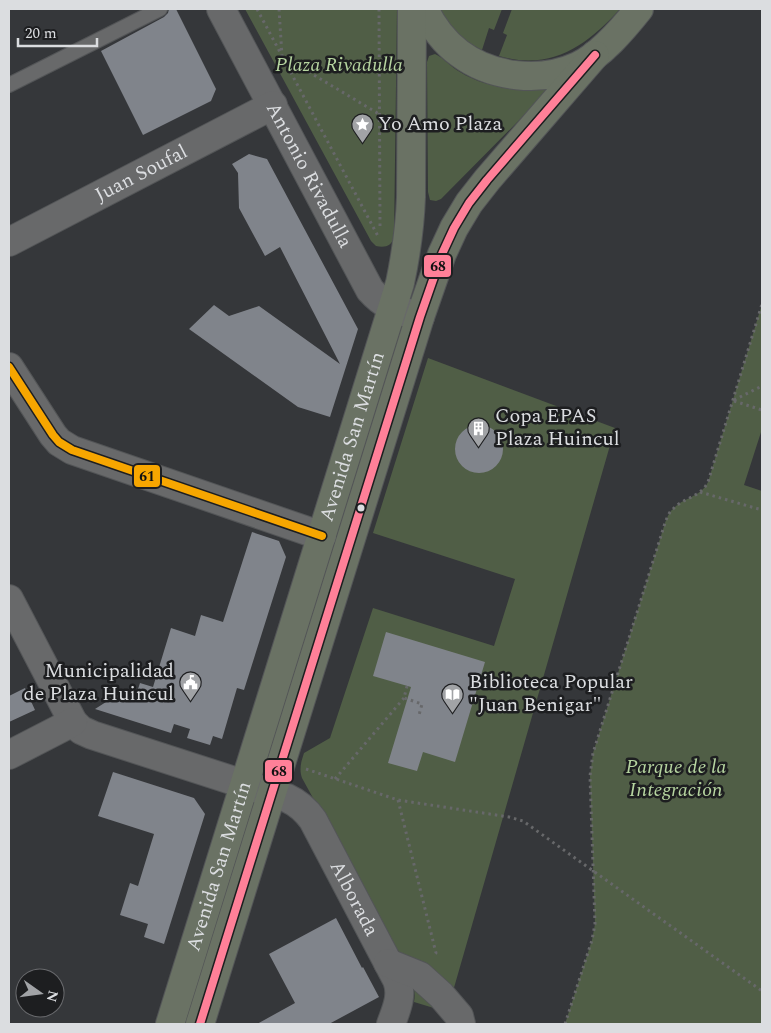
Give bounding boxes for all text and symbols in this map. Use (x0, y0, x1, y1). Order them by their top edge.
scale bar (18, 15, 96, 47)
text: 20 m (25, 22, 57, 45)
park label: Plaza Rivadulla (275, 50, 403, 80)
street label: Antonio Rivadulla (258, 97, 360, 253)
place label: Yo Amo Plaza (378, 109, 503, 139)
place icon: Yo Amo Plaza (350, 112, 374, 143)
street label: Juan Soufal (90, 137, 193, 210)
line badge: 68 (423, 254, 452, 278)
text: 68 (430, 256, 446, 277)
street label: Avenida San Martín (312, 348, 393, 525)
place label: Copa EPAS Plaza Huincul (495, 401, 620, 454)
building icon: Copa EPAS Plaza Huincul (467, 416, 491, 447)
line badge: 61 (133, 464, 161, 488)
text: 61 (139, 466, 155, 487)
unlabelled marker (356, 503, 366, 513)
place label: Municipalidad de Plaza Huincul (24, 656, 174, 709)
place label: Biblioteca Popular "Juan Benigar" (469, 667, 633, 720)
public building icon: Municipalidad de Plaza Huincul (178, 671, 202, 702)
library icon: Biblioteca Popular "Juan Benigar" (441, 682, 465, 713)
park label: Parque de la Integración (626, 752, 727, 805)
line badge: 68 (264, 759, 293, 783)
text: 68 (271, 761, 287, 782)
street label: Avenida San Martín (178, 778, 259, 955)
street label: Alborada (322, 855, 387, 942)
north arrow (15, 968, 65, 1018)
text: N (41, 988, 64, 1004)

